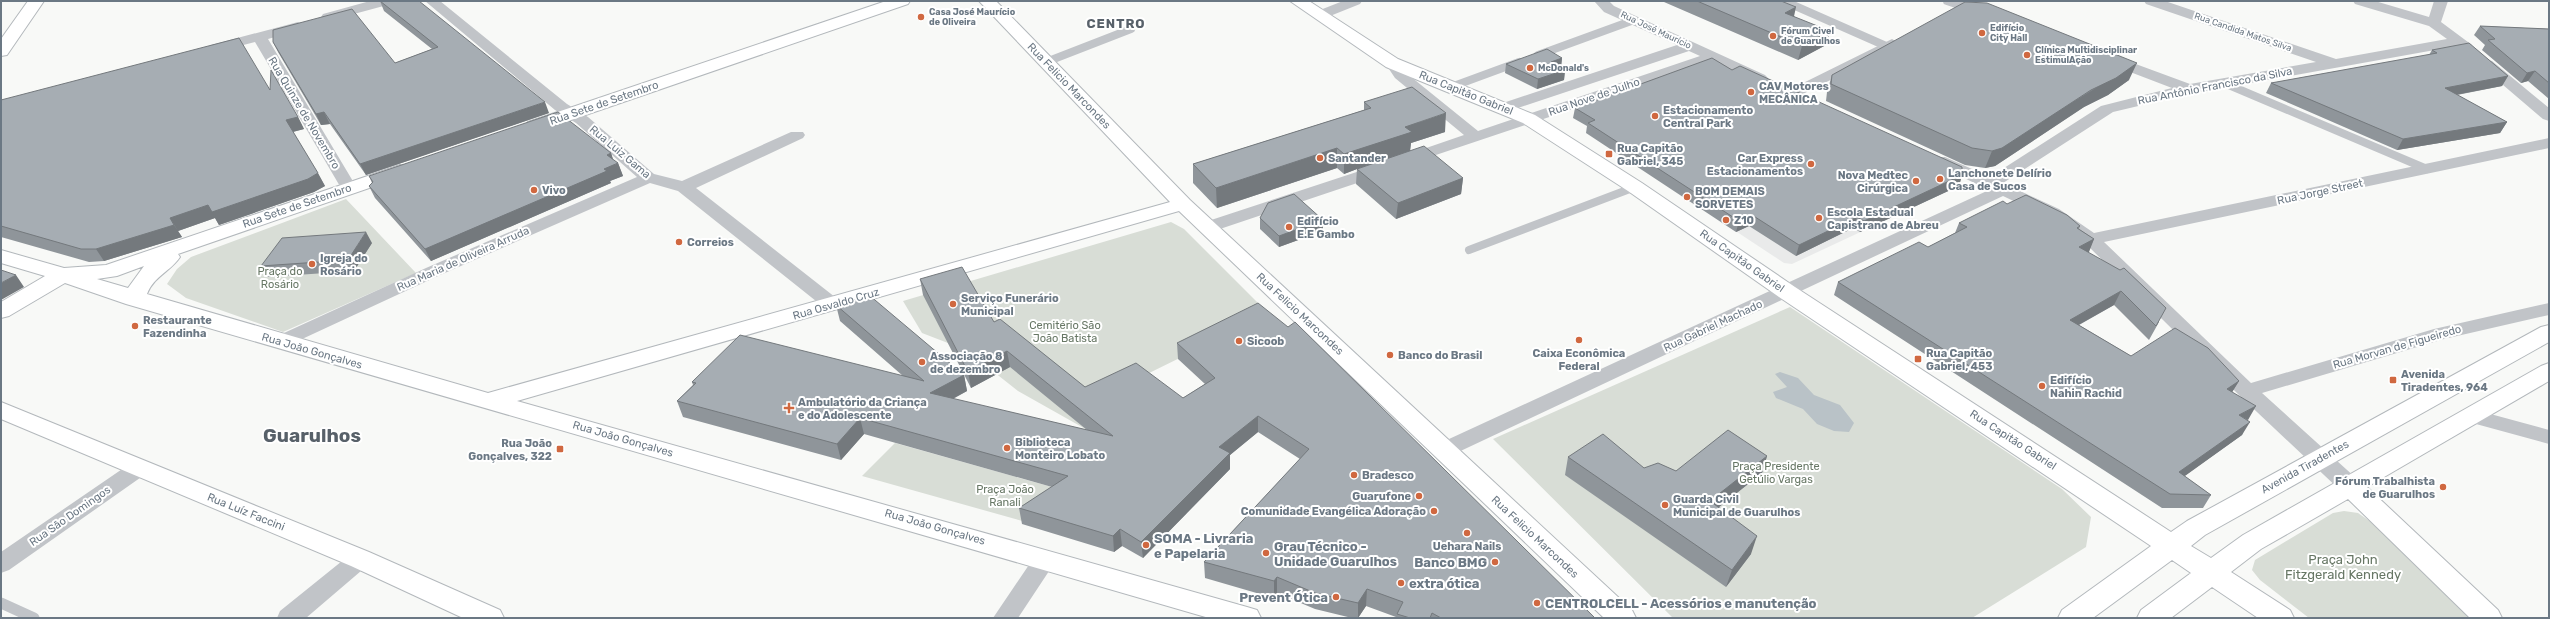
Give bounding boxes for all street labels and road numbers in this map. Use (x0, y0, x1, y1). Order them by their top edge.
street label: Rua José Maurício (1619, 9, 1693, 51)
street label: Rua Candida Matos Silva (2193, 11, 2293, 53)
street label: Rua Felicio Marcondes (1025, 40, 1114, 132)
street label: Rua Quinze de Novembro (265, 55, 343, 171)
street label: Rua Antônio Francisco da Silva (2137, 65, 2293, 107)
street label: Rua Capitão Gabriel (1417, 68, 1515, 118)
street label: Rua Nove de Julho (1547, 75, 1641, 119)
street label: Rua Sete de Setembro (548, 78, 660, 128)
street label: Rua Luiz Gama (587, 123, 653, 181)
street label: Rua Jorge Street (2276, 176, 2365, 207)
street label: Rua Sete de Setembro (241, 181, 353, 231)
street label: Rua Maria de Oliveira Arruda (395, 224, 531, 294)
street label: Rua Capitão Gabriel (1697, 227, 1787, 295)
street label: Rua Felicio Marcondes (1254, 270, 1347, 358)
street label: Rua Osvaldo Cruz (791, 285, 881, 323)
street label: Rua Gabriel Machado (1661, 297, 1765, 355)
street label: Rua Morvan de Figueiredo (2331, 322, 2463, 372)
street label: Rua João Gonçalves (260, 330, 364, 372)
street label: Rua Capitão Gabriel (1967, 407, 2059, 473)
street label: Rua João Gonçalves (571, 418, 675, 460)
street label: Avenida Tiradentes (2259, 437, 2351, 496)
street label: Rua São Domingos (27, 483, 113, 549)
street label: Rua Luíz Faccini (205, 491, 287, 533)
street label: Rua Felicio Marcondes (1489, 493, 1582, 581)
street label: Rua João Gonçalves (883, 506, 987, 548)

